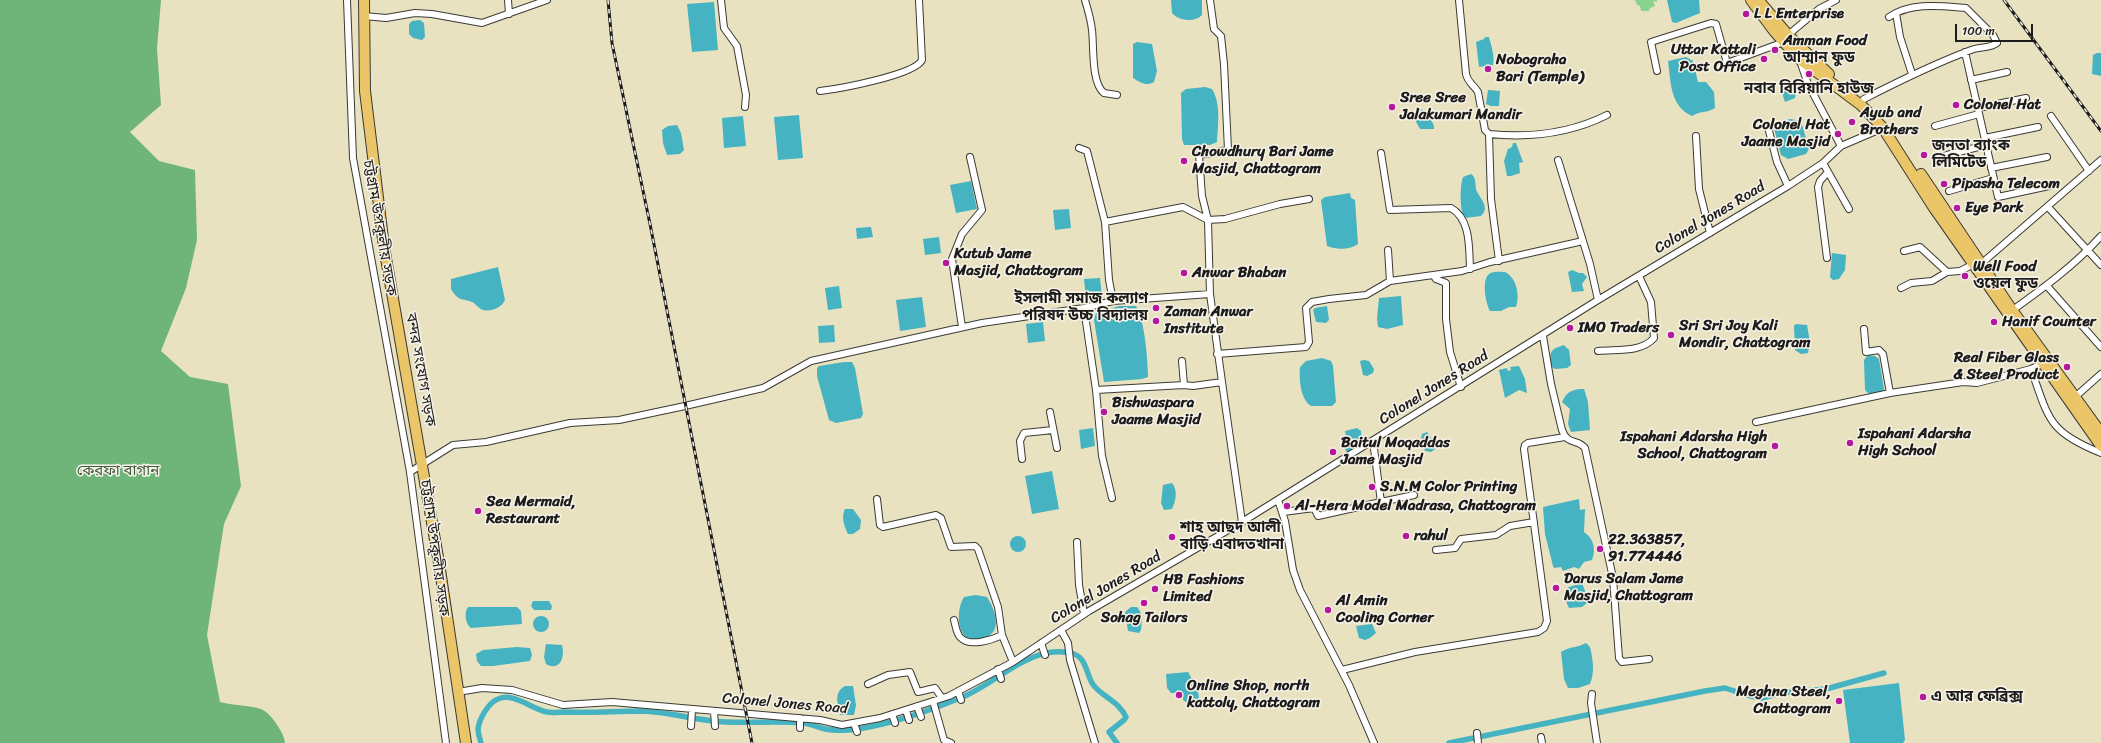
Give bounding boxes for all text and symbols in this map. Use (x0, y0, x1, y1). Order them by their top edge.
place label: L L Enterprise (1754, 5, 1844, 23)
marker: L L Enterprise (1741, 9, 1751, 19)
scale bar (1957, 16, 2035, 42)
text: 100 m (1962, 20, 1995, 42)
place label: Amman Food আম্মান ফুড (1783, 32, 1867, 67)
place label: Uttar Kattali Post Office (1671, 41, 1756, 76)
marker: Amman Food আম্মান ফুড (1770, 45, 1780, 55)
place label: Nobograha Bari (Temple) (1496, 51, 1584, 86)
marker: Uttar Kattali Post Office (1759, 54, 1769, 64)
marker: Nobograha Bari (Temple) (1483, 64, 1493, 74)
marker: নবাব বিরিয়ানি হাউজ (1804, 69, 1814, 79)
place label: নবাব বিরিয়ানি হাউজ (1744, 80, 1874, 98)
place label: Sree Sree Jalakumari Mandir (1400, 89, 1522, 124)
place label: Colonel Hat (1964, 96, 2041, 114)
marker: Colonel Hat (1951, 100, 1961, 110)
marker: Sree Sree Jalakumari Mandir (1387, 102, 1397, 112)
place label: Ayub and Brothers (1860, 104, 1921, 139)
place label: Colonel Hat Jaame Masjid (1742, 116, 1830, 151)
marker: Ayub and Brothers (1847, 117, 1857, 127)
marker: Colonel Hat Jaame Masjid (1833, 129, 1843, 139)
place label: জনতা ব্যাংক লিমিটেড (1932, 137, 2010, 172)
place label: Chowdhury Bari Jame Masjid, Chattogram (1192, 143, 1334, 178)
marker: জনতা ব্যাংক লিমিটেড (1919, 150, 1929, 160)
marker: Chowdhury Bari Jame Masjid, Chattogram (1179, 156, 1189, 166)
street label: চট্টগ্রাম উপকূলীয় সড়ক (358, 159, 400, 297)
place label: Pipasha Telecom (1952, 175, 2060, 193)
street label: Colonel Jones Road (1651, 178, 1769, 258)
marker: Pipasha Telecom (1939, 179, 1949, 189)
place label: Eye Park (1965, 199, 2023, 217)
marker: Eye Park (1952, 203, 1962, 213)
place label: Kutub Jame Masjid, Chattogram (954, 245, 1083, 280)
marker: Kutub Jame Masjid, Chattogram (941, 258, 951, 268)
place label: Well Food ওয়েল ফুড (1973, 258, 2038, 293)
place label: Anwar Bhaban (1192, 264, 1286, 282)
marker: Anwar Bhaban (1179, 268, 1189, 278)
marker: Well Food ওয়েল ফুড (1960, 271, 1970, 281)
place label: ইসলামী সমাজ কল্যাণ পরিষদ উচ্চ বিদ্যালয় (1014, 290, 1148, 325)
marker: ইসলামী সমাজ কল্যাণ পরিষদ উচ্চ বিদ্যালয় (1151, 303, 1161, 313)
place label: Zaman Anwar Institute (1164, 303, 1253, 338)
street label: বন্দর সংযোগ সড়ক (401, 312, 439, 428)
place label: Hanif Counter (2002, 313, 2096, 331)
marker: Zaman Anwar Institute (1151, 316, 1161, 326)
place label: Sri Sri Joy Kali Mondir, Chattogram (1679, 317, 1811, 352)
marker: Hanif Counter (1989, 317, 1999, 327)
place label: IMO Traders (1578, 319, 1659, 337)
marker: IMO Traders (1565, 323, 1575, 333)
marker: Sri Sri Joy Kali Mondir, Chattogram (1666, 330, 1676, 340)
street label: Colonel Jones Road (1376, 347, 1492, 429)
place label: Real Fiber Glass & Steel Product (1953, 349, 2059, 384)
marker: Real Fiber Glass & Steel Product (2062, 362, 2072, 372)
place label: Bishwaspara Jaame Masjid (1112, 394, 1200, 429)
marker: Bishwaspara Jaame Masjid (1099, 407, 1109, 417)
place label: Ispahani Adarsha High School (1858, 425, 1971, 460)
place label: Ispahani Adarsha High School, Chattogram (1620, 428, 1767, 463)
place label: Baitul Moqaddas Jame Masjid (1341, 434, 1450, 469)
marker: Ispahani Adarsha High School (1845, 438, 1855, 448)
marker: Ispahani Adarsha High School, Chattogram (1770, 441, 1780, 451)
marker: Baitul Moqaddas Jame Masjid (1328, 447, 1338, 457)
park label: কেরফা বাগান (77, 462, 159, 480)
street label: চট্টগ্রাম উপকূলীয় সড়ক (415, 478, 453, 618)
place label: S.N.M Color Printing (1380, 478, 1517, 496)
marker: S.N.M Color Printing (1367, 482, 1377, 492)
place label: Sea Mermaid, Restaurant (486, 493, 576, 528)
place label: Al-Hera Model Madrasa, Chattogram (1295, 497, 1536, 515)
marker: Al-Hera Model Madrasa, Chattogram (1282, 501, 1292, 511)
marker: Sea Mermaid, Restaurant (473, 506, 483, 516)
place label: শাহ আছদ আলী বাড়ি এবাদতখানা (1180, 519, 1284, 554)
place label: rahul (1414, 527, 1448, 545)
marker: rahul (1401, 531, 1411, 541)
place label: 22.363857, 91.774446 (1608, 531, 1686, 566)
marker: শাহ আছদ আলী বাড়ি এবাদতখানা (1167, 532, 1177, 542)
marker: 22.363857, 91.774446 (1595, 544, 1605, 554)
street label: Colonel Jones Road (1047, 548, 1165, 628)
place label: Darus Salam Jame Masjid, Chattogram (1564, 570, 1693, 605)
place label: HB Fashions Limited (1163, 571, 1244, 606)
marker: Darus Salam Jame Masjid, Chattogram (1551, 583, 1561, 593)
marker: HB Fashions Limited (1150, 584, 1160, 594)
place label: Al Amin Cooling Corner (1336, 592, 1434, 627)
marker: Sohag Tailors (1139, 598, 1149, 608)
marker: Al Amin Cooling Corner (1323, 605, 1333, 615)
place label: Sohag Tailors (1101, 609, 1187, 627)
place label: Online Shop, north kattoly, Chattogram (1187, 677, 1320, 712)
place label: Meghna Steel, Chattogram (1736, 683, 1831, 718)
place label: এ আর ফেব্রিক্স (1931, 688, 2023, 706)
street label: Colonel Jones Road (722, 690, 848, 718)
marker: Online Shop, north kattoly, Chattogram (1174, 690, 1184, 700)
marker: এ আর ফেব্রিক্স (1918, 692, 1928, 702)
marker: Meghna Steel, Chattogram (1834, 696, 1844, 706)

